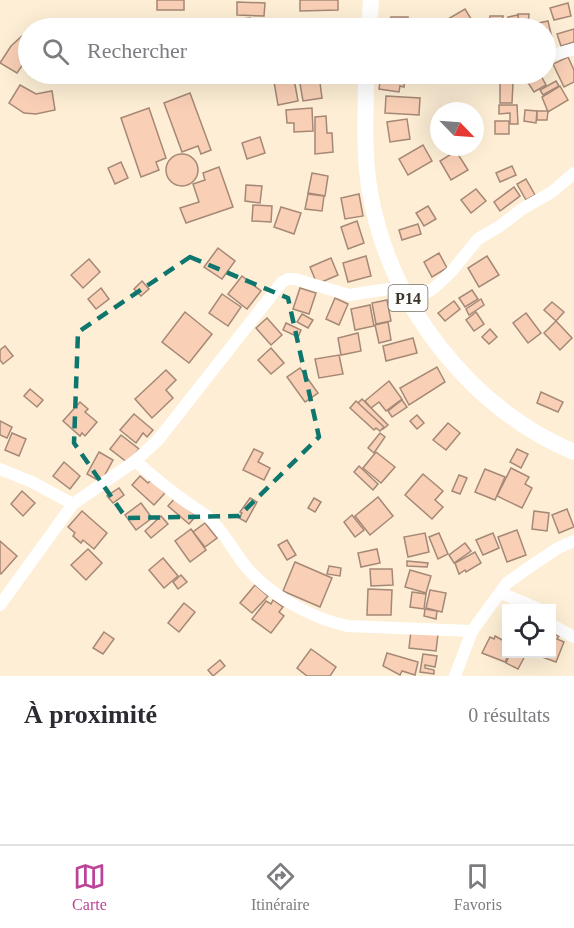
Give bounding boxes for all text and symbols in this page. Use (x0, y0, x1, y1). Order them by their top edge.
search box (18, 18, 556, 84)
icon: search (39, 35, 72, 68)
text: Rechercher (87, 38, 187, 63)
north arrow (430, 102, 484, 156)
road number: P14 (388, 285, 428, 311)
map controls (502, 604, 556, 658)
button: locate (502, 604, 556, 658)
text: À proximité (24, 700, 157, 729)
text: 0 résultats (468, 704, 550, 726)
tab: Carte (72, 860, 107, 914)
tab: Itinéraire (251, 860, 310, 914)
tab: Favoris (454, 860, 502, 914)

